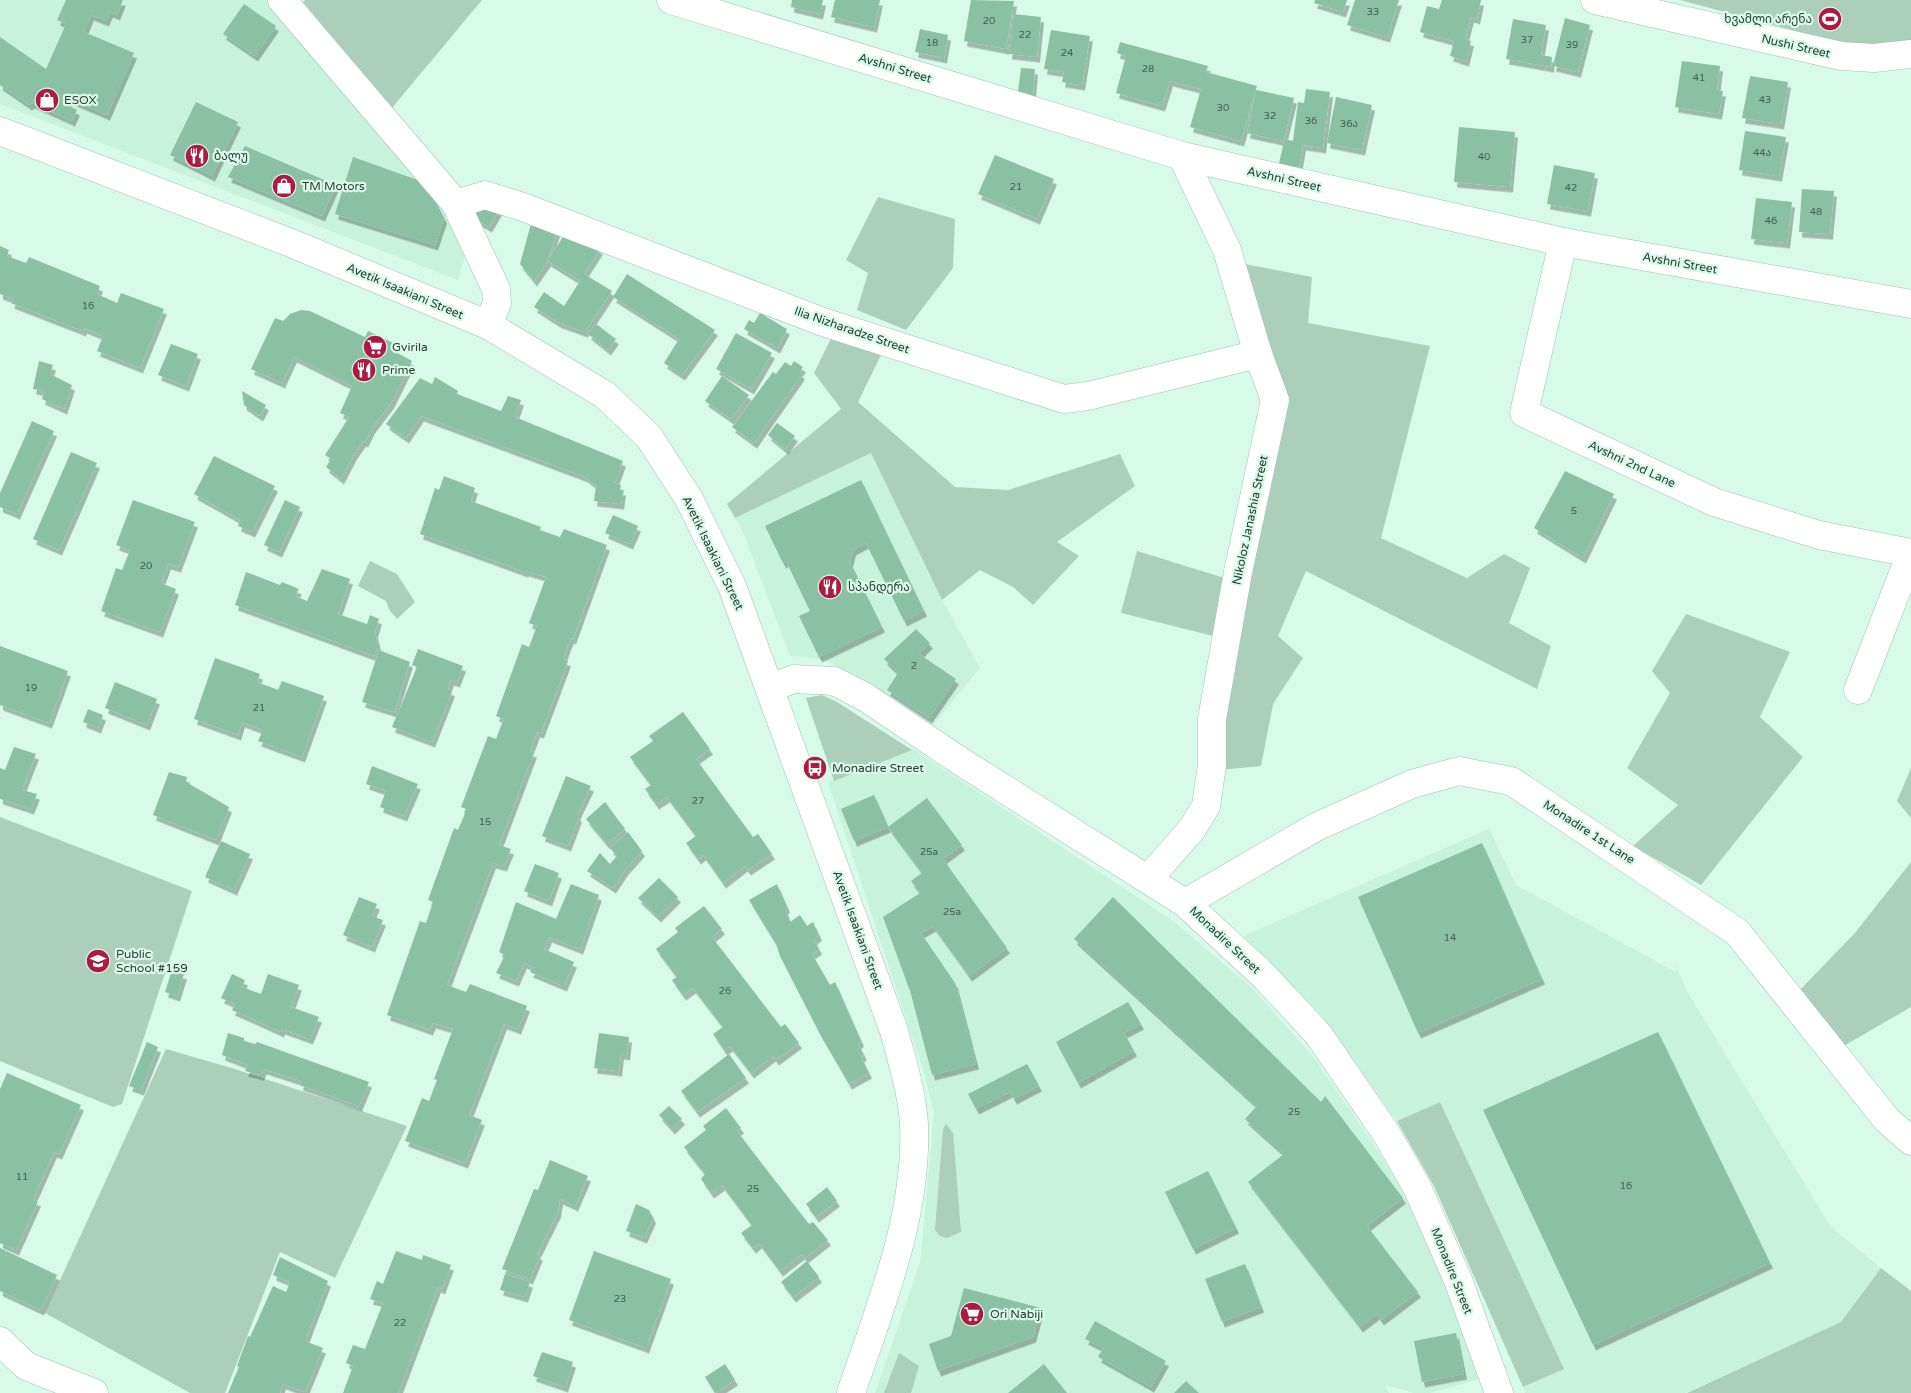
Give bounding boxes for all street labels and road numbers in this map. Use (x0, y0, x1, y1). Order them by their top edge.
street label: Nushi Street (1760, 31, 1832, 61)
street label: Avshni Street (857, 50, 934, 86)
street label: Avshni Street (1246, 164, 1323, 194)
street label: Avshni Street (1642, 250, 1719, 277)
street label: Avetik Isaakiani Street (345, 260, 466, 322)
street label: Ilia Nizharadze Street (793, 304, 912, 356)
street label: Avshni 2nd Lane (1586, 438, 1678, 490)
street label: Nikoloz Janashia Street (1229, 453, 1271, 586)
street label: Avetik Isaakiani Street (679, 494, 747, 613)
street label: Monadire 1st Lane (1541, 797, 1638, 867)
street label: Avetik Isaakiani Street (830, 869, 886, 992)
street label: Monadire Street (1187, 904, 1264, 977)
street label: Monadire Street (1428, 1226, 1476, 1317)

